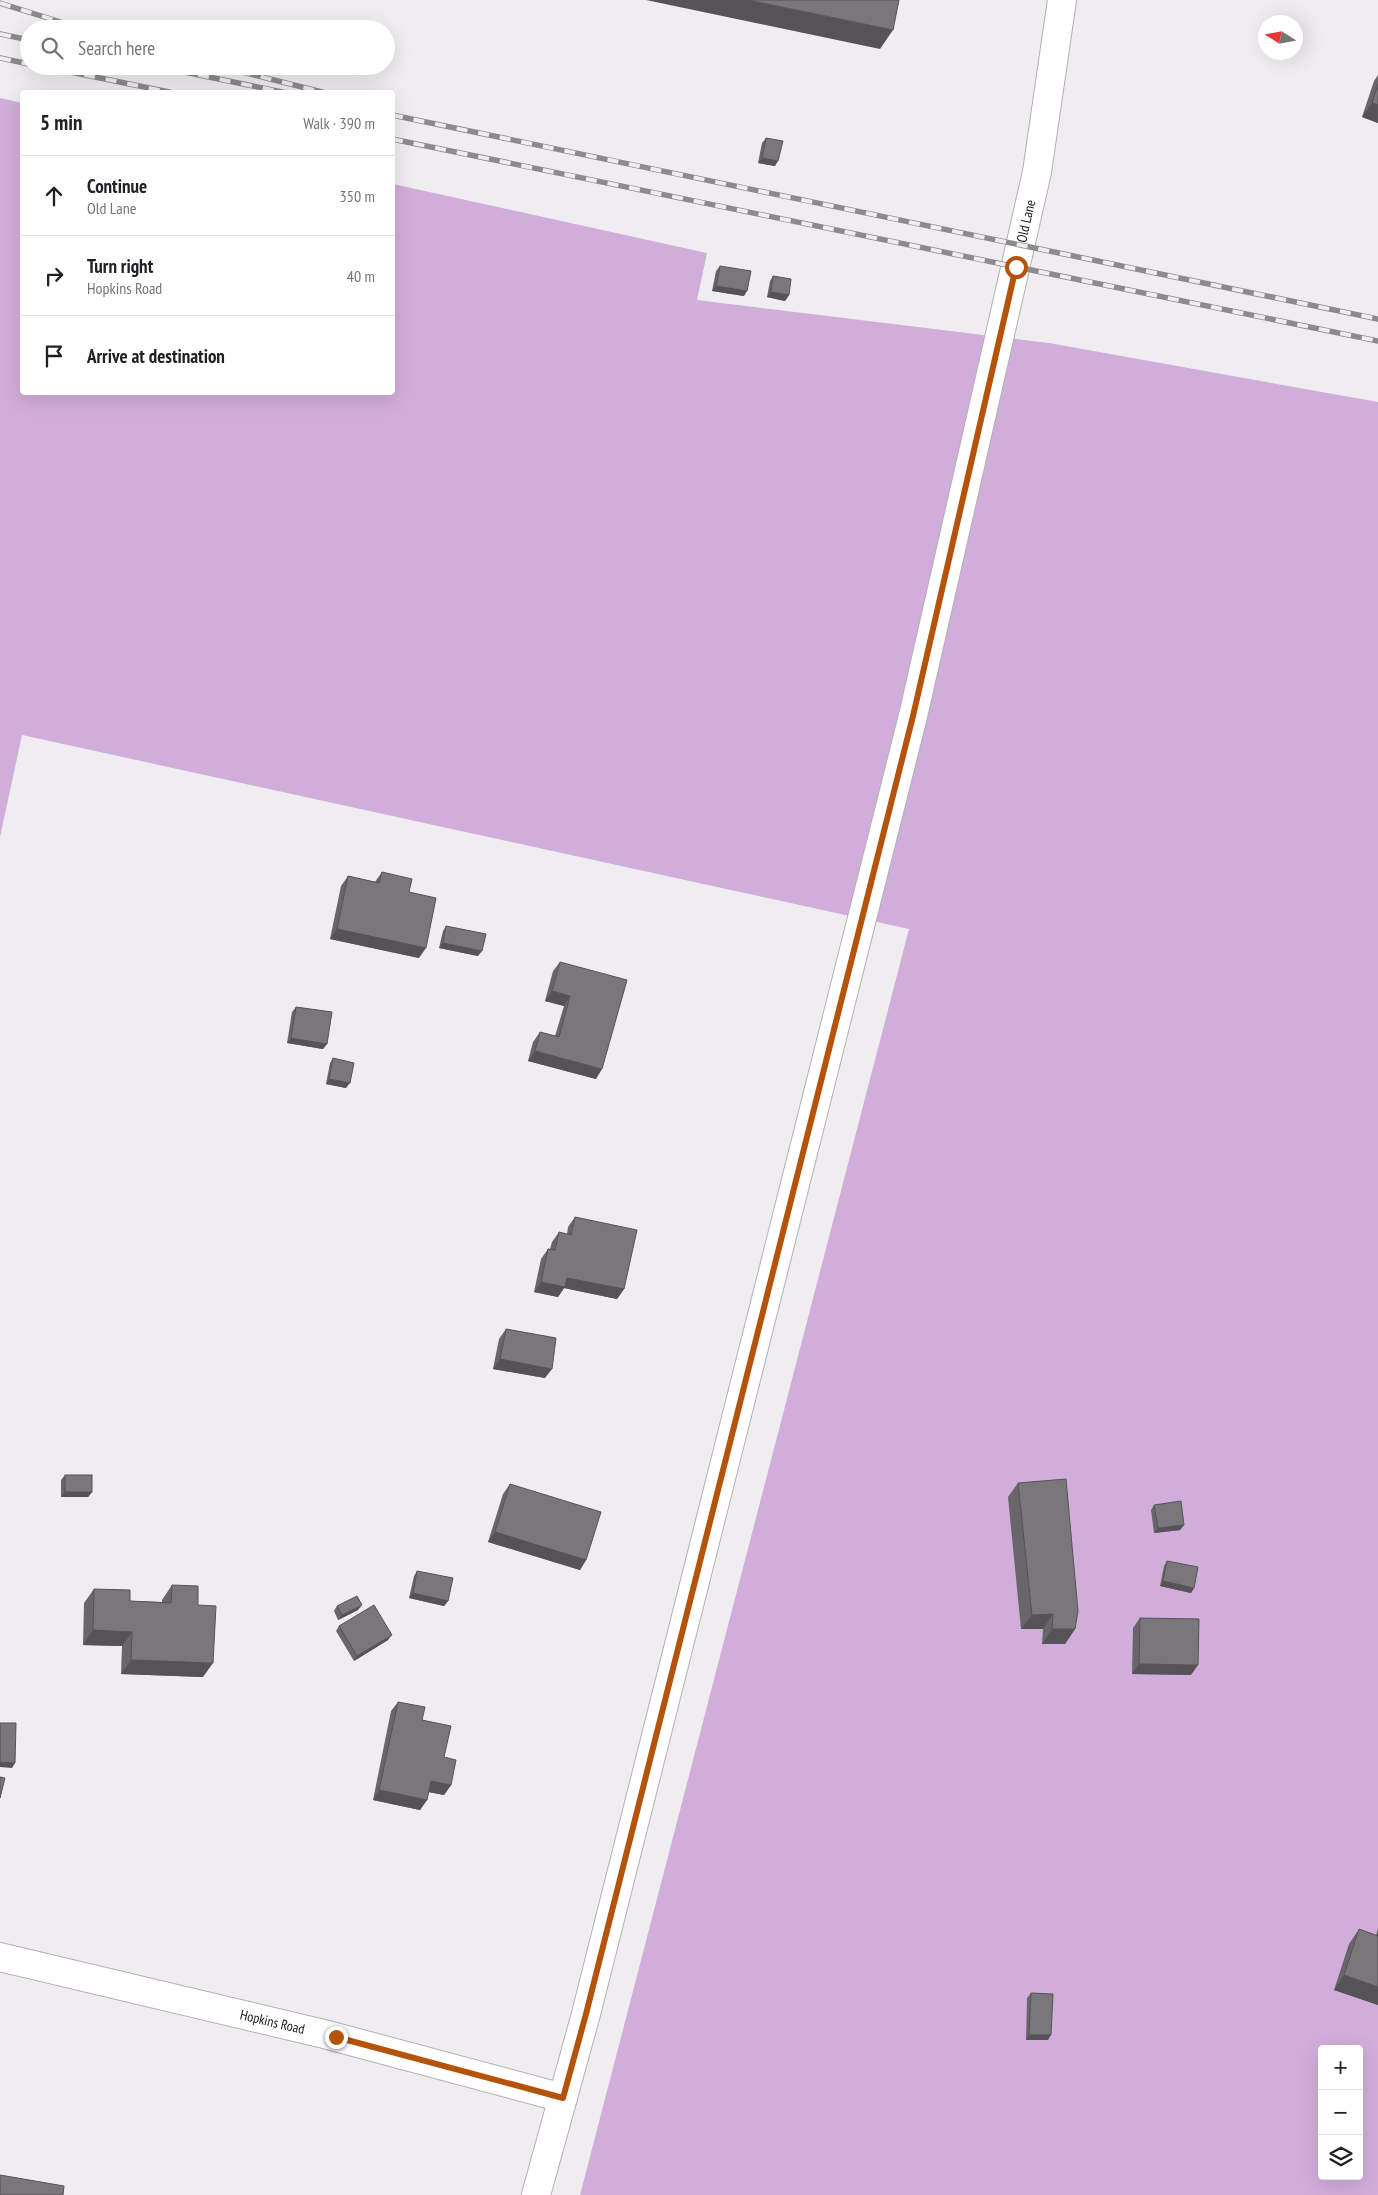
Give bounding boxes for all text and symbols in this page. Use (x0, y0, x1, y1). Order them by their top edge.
north arrow (1258, 15, 1303, 60)
search box (20, 20, 395, 75)
icon: search (38, 34, 66, 62)
text: Search here (78, 36, 155, 60)
text: 5 min (40, 109, 82, 136)
text: Walk · 390 m (303, 113, 375, 133)
text: Continue (87, 174, 147, 198)
icon: ahead (40, 182, 68, 210)
text: 350 m (340, 186, 375, 206)
text: Old Lane (87, 198, 136, 218)
street label: Old Lane (1012, 198, 1039, 244)
text: Turn right (87, 254, 153, 278)
route start (1005, 256, 1028, 279)
icon: right (40, 262, 68, 290)
text: 40 m (347, 266, 375, 286)
text: Hopkins Road (87, 278, 162, 298)
icon: arrive (40, 342, 68, 370)
text: Arrive at destination (87, 344, 225, 368)
street label: Hopkins Road (238, 2005, 307, 2038)
route end (325, 2026, 348, 2049)
map controls (1318, 2045, 1363, 2180)
button: + (1318, 2045, 1363, 2090)
button: − (1318, 2090, 1363, 2135)
button: layers (1318, 2135, 1363, 2180)

